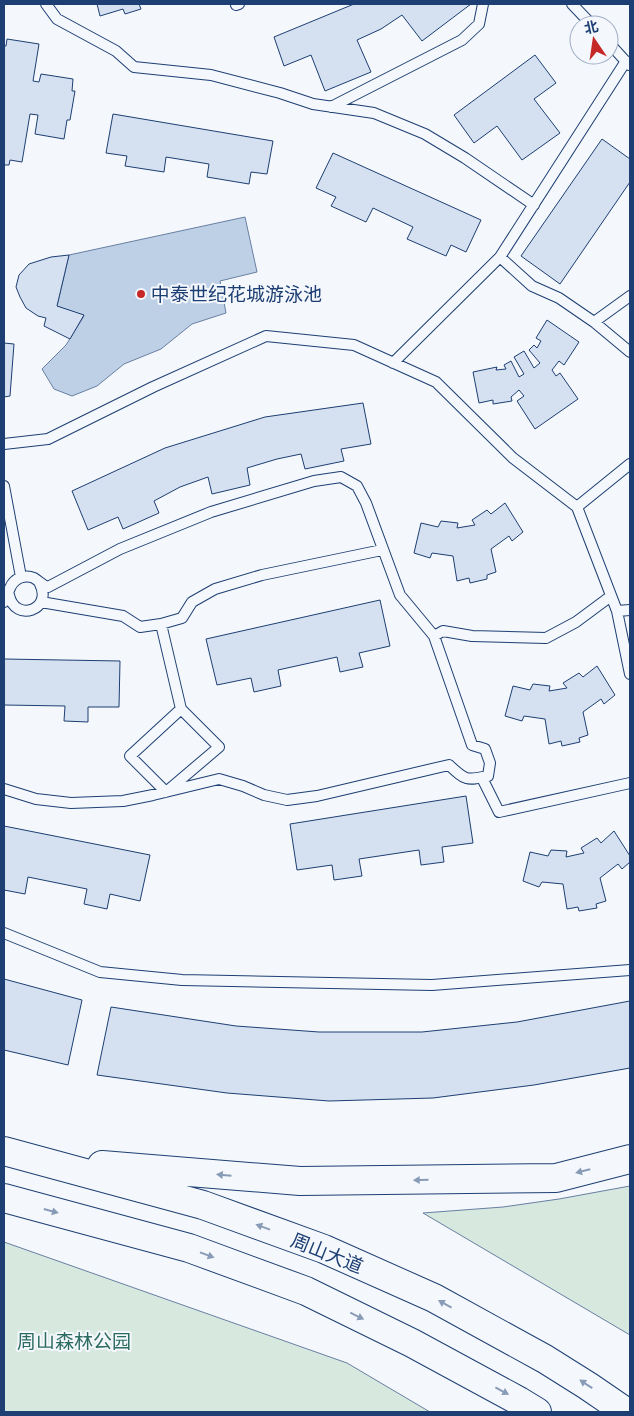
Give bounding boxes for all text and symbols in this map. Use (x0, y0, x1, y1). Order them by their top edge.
north arrow (569, 15, 619, 65)
text: 北 (582, 17, 600, 38)
place label: 中泰世纪花城游泳池 (151, 282, 322, 306)
marker: 中泰世纪花城游泳池 (135, 288, 147, 300)
one-way arrow (575, 1167, 590, 1175)
one-way arrow (216, 1171, 232, 1179)
one-way arrow (413, 1176, 429, 1184)
one-way arrow (43, 1207, 58, 1215)
one-way arrow (255, 1223, 270, 1231)
street label: 周山大道 (287, 1228, 367, 1278)
one-way arrow (200, 1251, 215, 1259)
one-way arrow (437, 1300, 452, 1308)
one-way arrow (350, 1313, 364, 1321)
park label: 周山森林公园 (17, 1329, 131, 1353)
one-way arrow (579, 1380, 593, 1389)
one-way arrow (494, 1387, 509, 1395)

